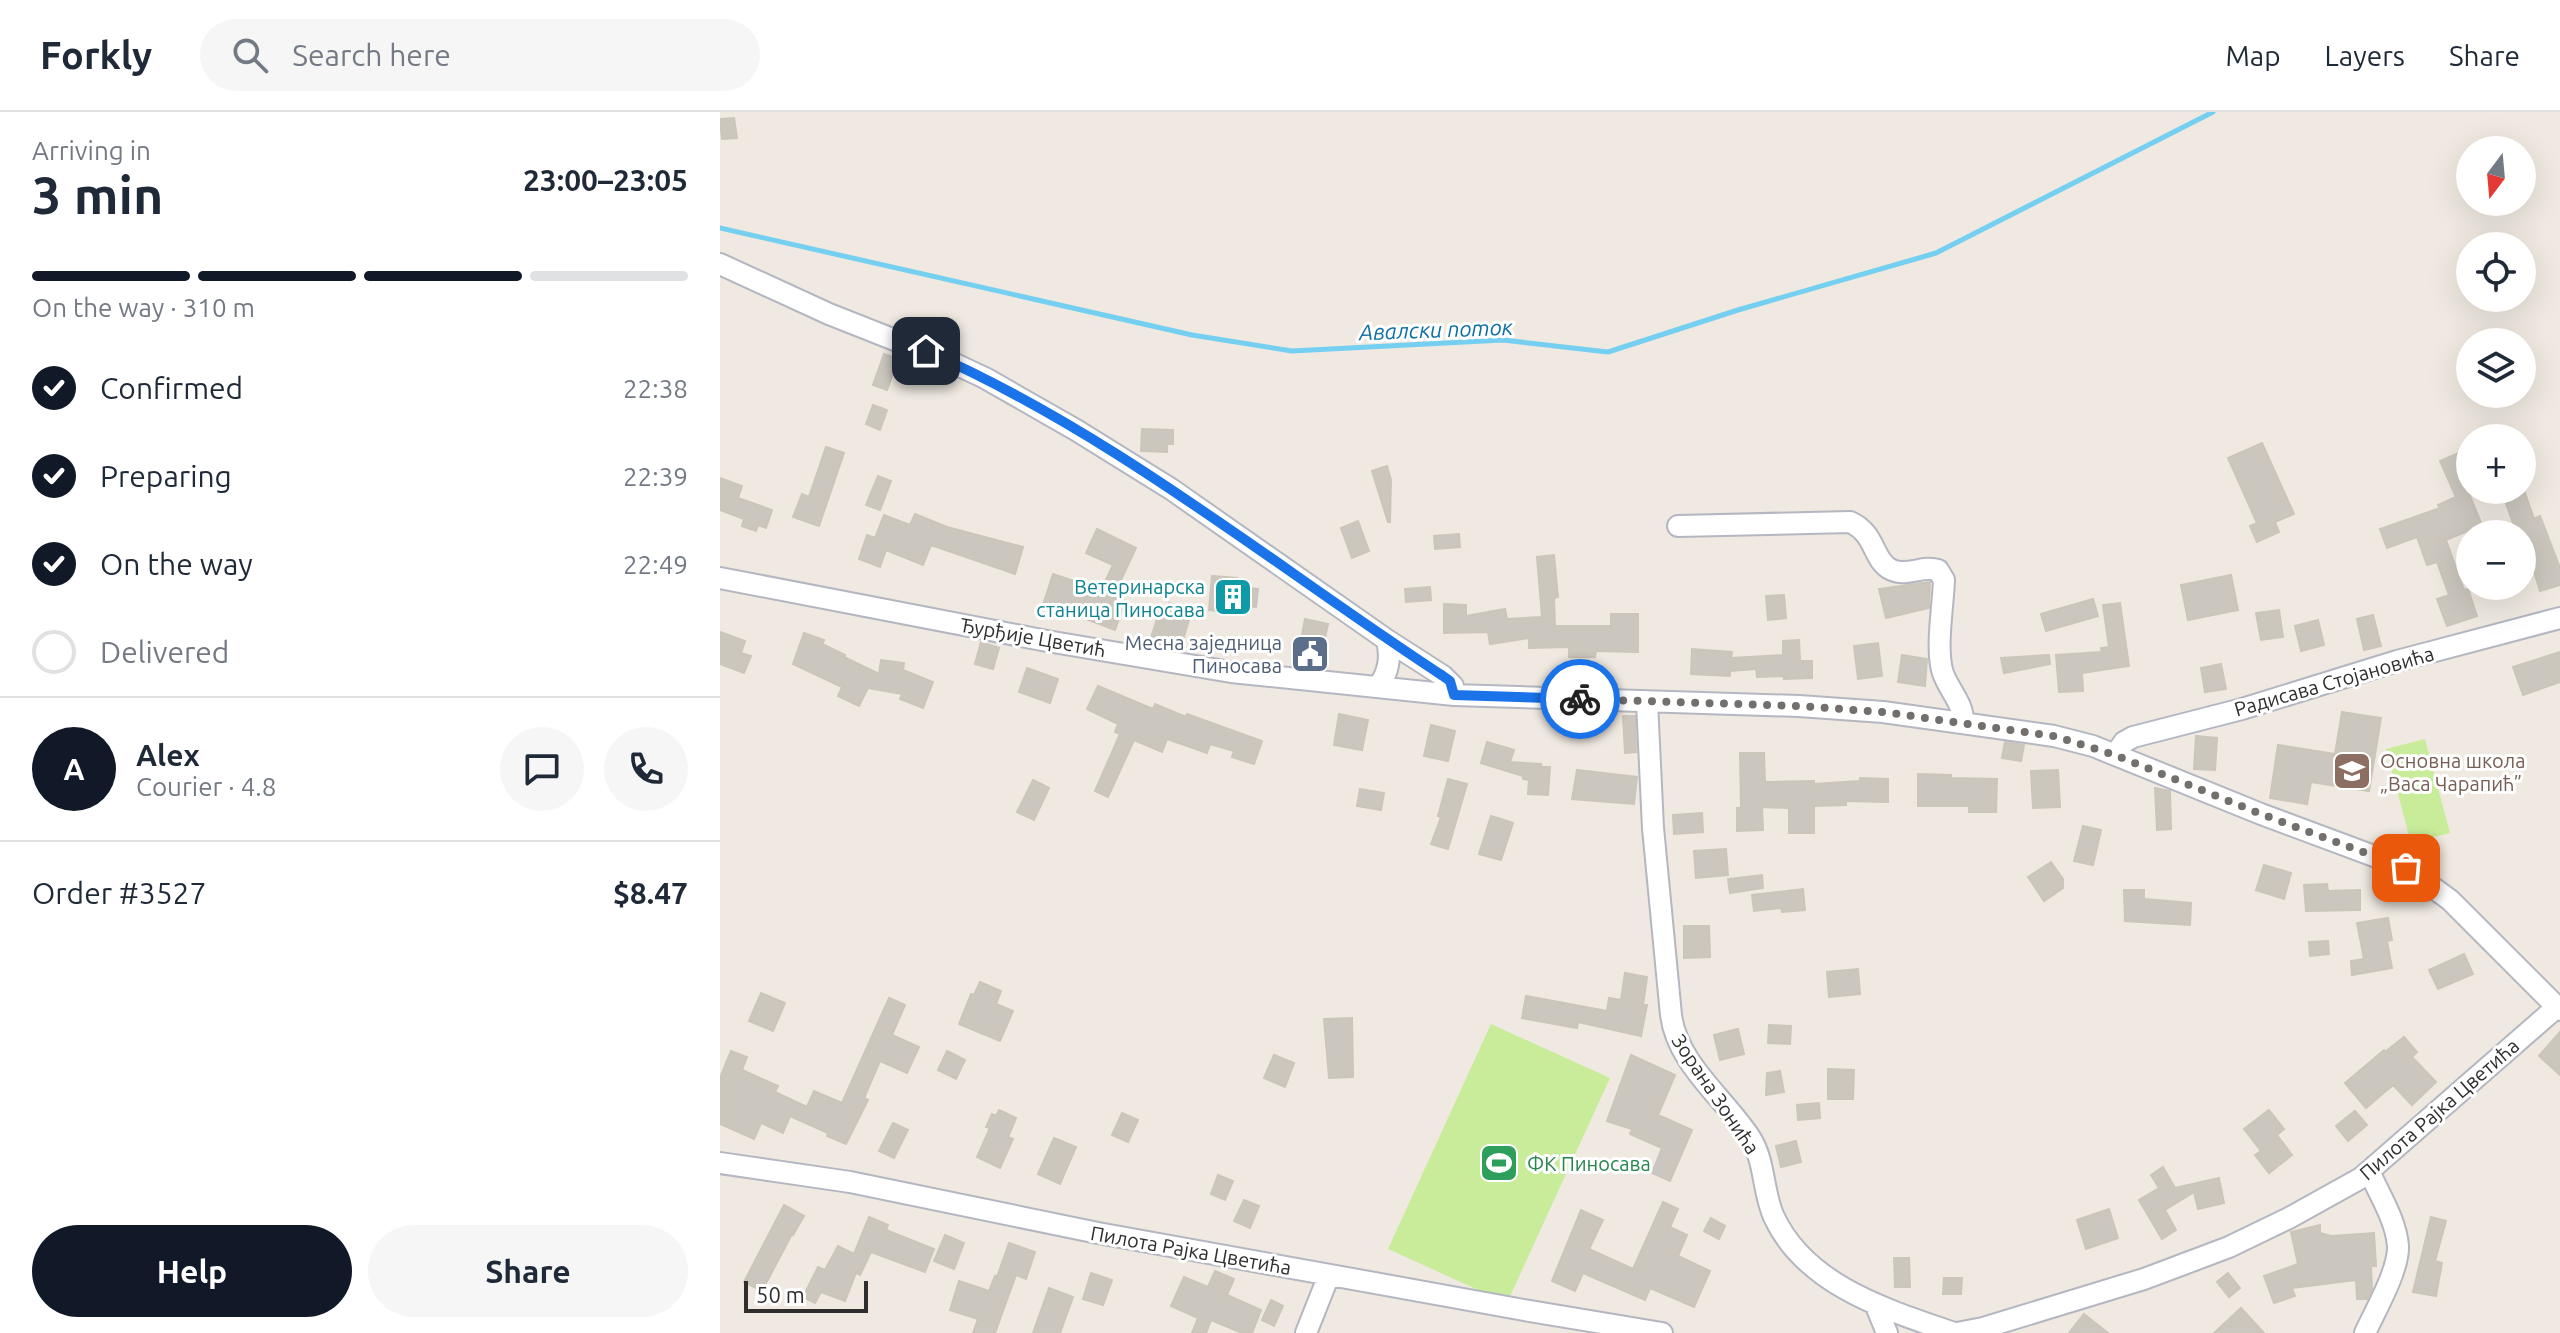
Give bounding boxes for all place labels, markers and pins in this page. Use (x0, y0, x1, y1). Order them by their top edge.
pin (892, 317, 960, 385)
place label: Ветеринарска станица Пиносава (1036, 575, 1205, 621)
building icon: Ветеринарска станица Пиносава (1212, 576, 1254, 618)
place label: Месна заједница Пиносава (1125, 631, 1282, 677)
public building icon: Месна заједница Пиносава (1289, 633, 1331, 675)
place label: Основна школа „Васа Чарапић” (2380, 749, 2526, 795)
school or university icon: Основна школа „Васа Чарапић” (2331, 750, 2373, 792)
pin (2372, 834, 2440, 902)
sports icon: ФК Пиносава (1478, 1142, 1520, 1184)
place label: ФК Пиносава (1527, 1152, 1651, 1175)

